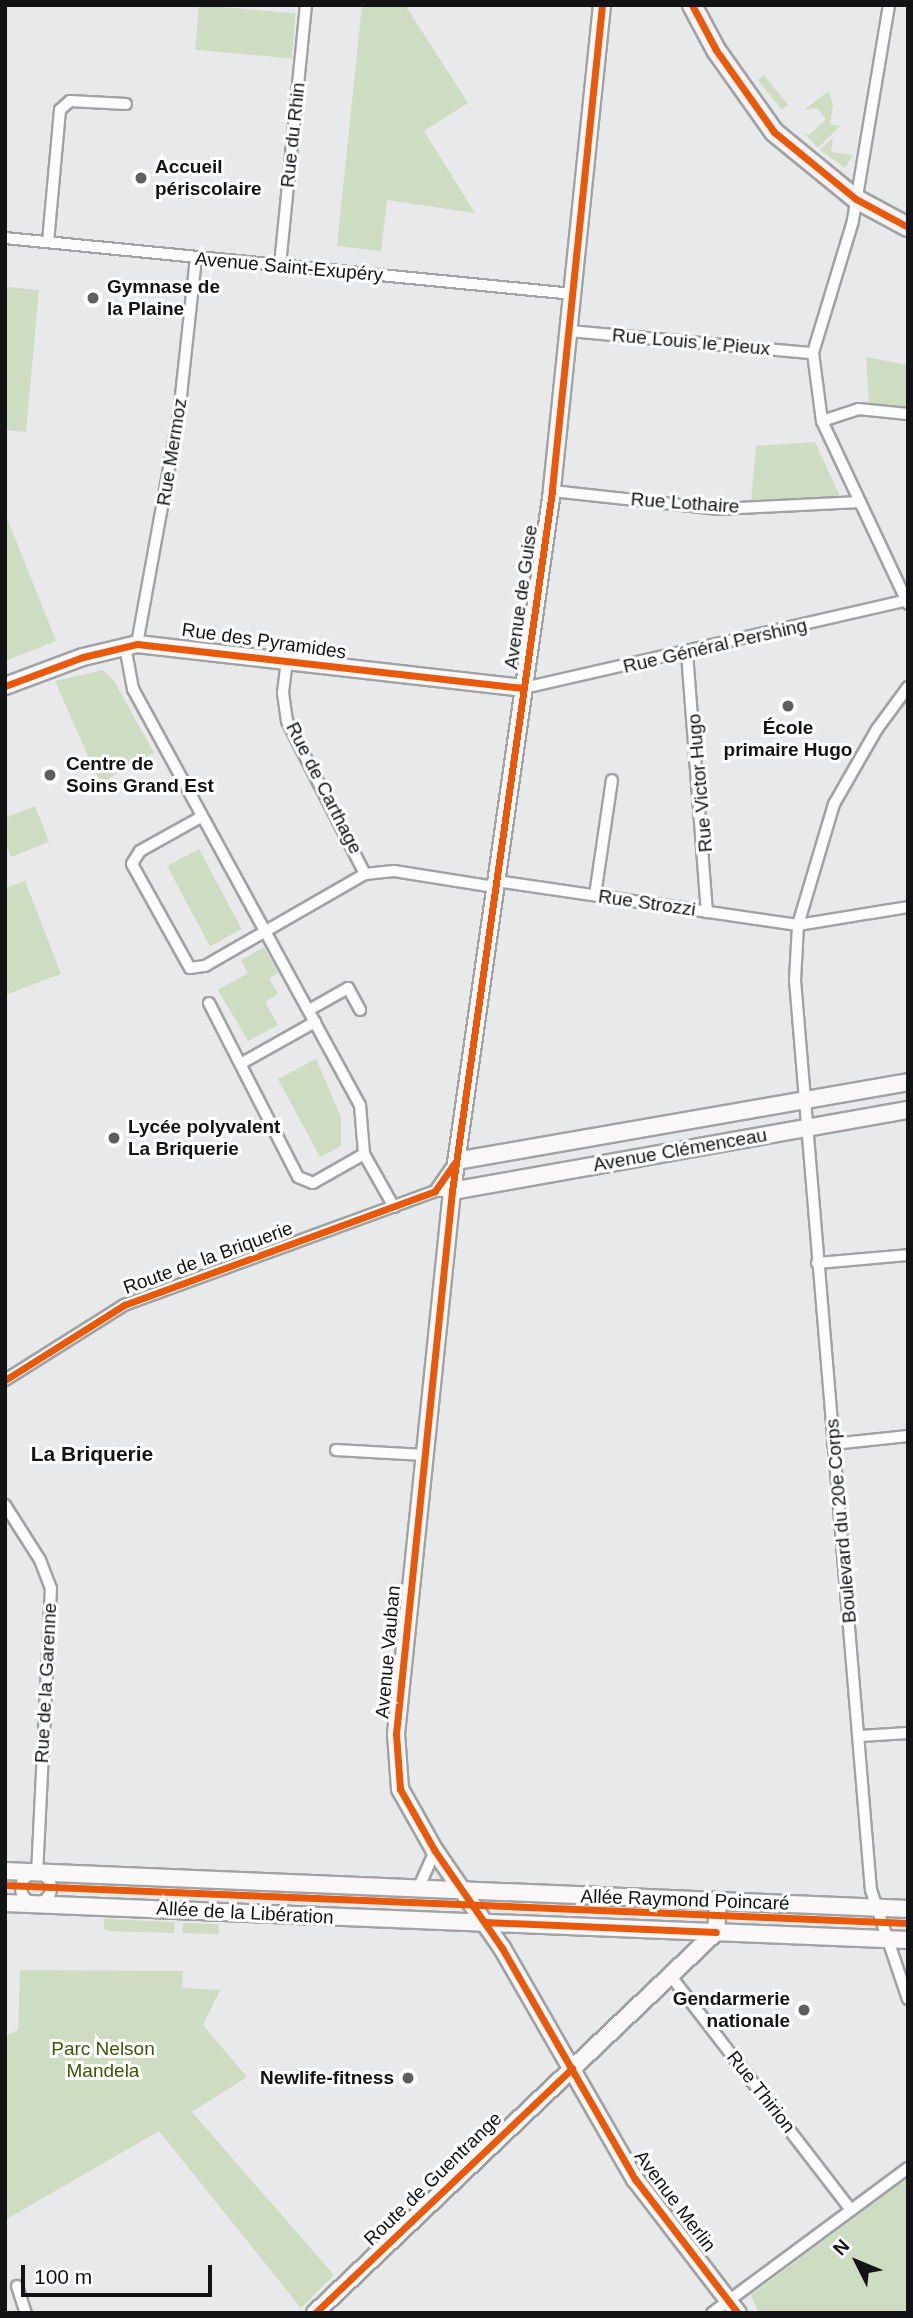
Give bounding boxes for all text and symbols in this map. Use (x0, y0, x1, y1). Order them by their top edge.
street label: Rue du Rhin (276, 81, 310, 189)
place label: Accueil périscolaire (155, 156, 262, 200)
marker: Accueil périscolaire (133, 170, 149, 186)
street label: Avenue Saint-Exupéry (194, 247, 384, 287)
place label: Gymnase de la Plaine (107, 276, 220, 320)
marker: Gymnase de la Plaine (85, 290, 101, 306)
street label: Rue Louis le Pieux (611, 324, 771, 360)
street label: Rue Mermoz (152, 397, 192, 507)
street label: Rue Lothaire (630, 488, 740, 518)
street label: Avenue de Guise (500, 523, 542, 671)
street label: Rue Général Pershing (621, 614, 809, 678)
street label: Rue des Pyramides (180, 618, 348, 664)
marker: École primaire Hugo (780, 698, 796, 714)
street label: Rue Victor Hugo (683, 713, 717, 853)
place label: École primaire Hugo (724, 717, 852, 761)
street label: Rue de Carthage (281, 718, 367, 858)
place label: Centre de Soins Grand Est (66, 753, 214, 797)
marker: Centre de Soins Grand Est (40, 765, 60, 785)
street label: Rue Strozzi (597, 885, 697, 921)
place label: Lycée polyvalent La Briquerie (128, 1116, 280, 1160)
street label: Avenue Clémenceau (591, 1123, 769, 1177)
marker: Lycée polyvalent La Briquerie (106, 1130, 122, 1146)
street label: Route de la Briquerie (120, 1217, 296, 1299)
street label: Boulevard du 20e Corps (821, 1418, 861, 1624)
district label: La Briquerie (31, 1441, 153, 1467)
street label: Avenue Vauban (371, 1585, 405, 1719)
street label: Rue de la Garenne (30, 1602, 62, 1764)
street label: Allée Raymond Poincaré (580, 1885, 790, 1915)
street label: Allée de la Libération (156, 1897, 334, 1929)
place label: Gendarmerie nationale (673, 1988, 790, 2032)
marker: Gendarmerie nationale (796, 2002, 812, 2018)
park label: Parc Nelson Mandela (51, 2038, 155, 2082)
street label: Rue Thirion (722, 2046, 800, 2138)
place label: Newlife-fitness (260, 2067, 394, 2089)
marker: Newlife-fitness (400, 2070, 416, 2086)
street label: Route de Guentrange (359, 2107, 507, 2251)
street label: Avenue Merlin (629, 2146, 721, 2256)
north arrow (822, 2227, 892, 2297)
text: N (829, 2235, 854, 2260)
scale bar (24, 2252, 215, 2296)
text: 100 m (34, 2265, 92, 2288)

